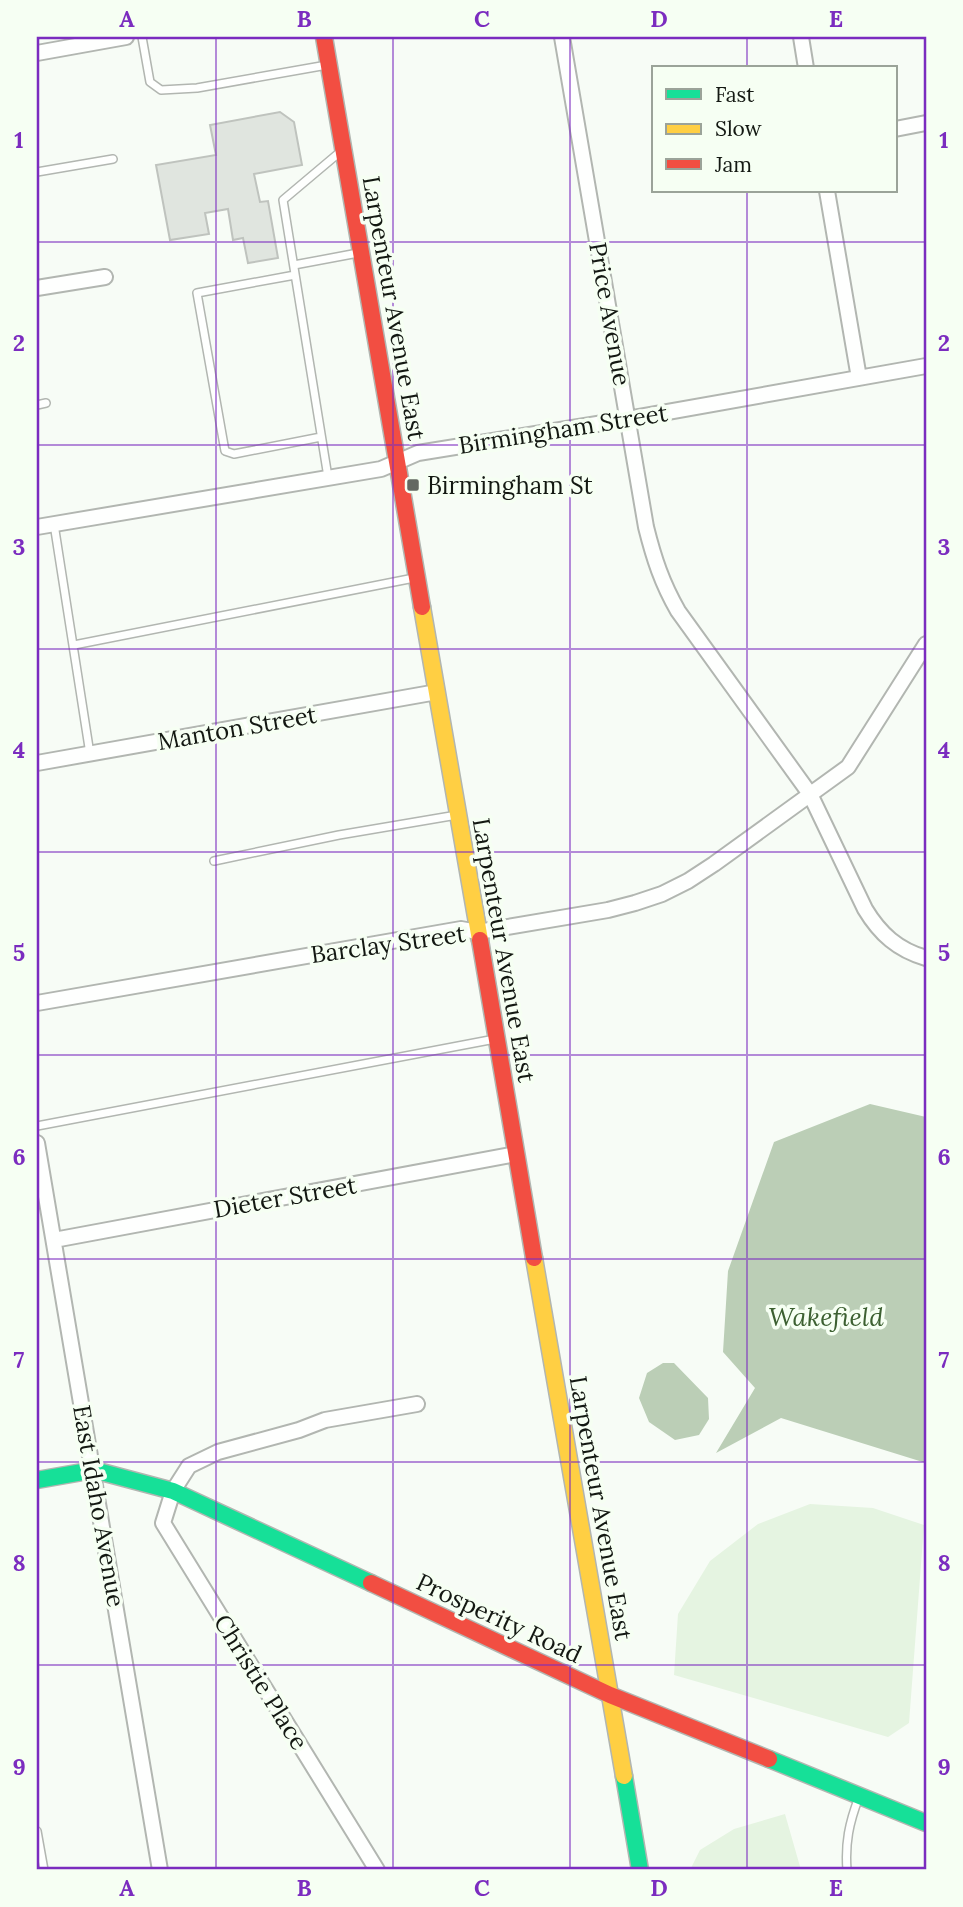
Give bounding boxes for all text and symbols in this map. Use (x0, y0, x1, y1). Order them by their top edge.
text: A (119, 4, 135, 33)
text: B (296, 4, 312, 33)
text: C (474, 4, 490, 33)
text: D (650, 4, 668, 33)
text: E (829, 4, 843, 33)
legend (652, 66, 897, 192)
text: Fast (715, 81, 755, 108)
text: Slow (715, 115, 762, 142)
text: 1 (14, 125, 24, 154)
text: 1 (939, 125, 949, 154)
text: Jam (714, 151, 752, 178)
street label: Larpenteur Avenue East (355, 174, 433, 443)
street label: Price Avenue (582, 240, 638, 388)
text: 2 (13, 328, 25, 357)
text: 2 (938, 328, 950, 357)
street label: Birmingham Street (456, 397, 670, 461)
place label: Birmingham St (427, 470, 594, 501)
marker: Birmingham St (405, 477, 421, 493)
text: 3 (13, 532, 25, 561)
text: 3 (938, 532, 950, 561)
street label: Manton Street (155, 699, 320, 757)
text: 4 (13, 735, 25, 764)
text: 4 (938, 735, 950, 764)
street label: Larpenteur Avenue East (465, 816, 543, 1085)
street label: Barclay Street (309, 918, 468, 970)
text: 5 (13, 938, 25, 967)
text: 5 (938, 938, 950, 967)
text: 6 (12, 1142, 26, 1171)
text: 6 (937, 1142, 951, 1171)
street label: Dieter Street (211, 1169, 360, 1225)
water label: Wakefield (768, 1300, 884, 1333)
text: 7 (14, 1345, 25, 1374)
text: 7 (939, 1345, 950, 1374)
street label: Larpenteur Avenue East (562, 1374, 640, 1643)
street label: East Idaho Avenue (66, 1403, 132, 1609)
text: 8 (12, 1548, 26, 1577)
text: 8 (937, 1548, 951, 1577)
street label: Prosperity Road (411, 1566, 587, 1670)
street label: Christie Place (207, 1609, 315, 1755)
text: 9 (12, 1752, 26, 1781)
text: 9 (937, 1752, 951, 1781)
text: A (119, 1873, 135, 1902)
text: B (296, 1873, 312, 1902)
text: C (474, 1873, 490, 1902)
text: D (650, 1873, 668, 1902)
text: E (829, 1873, 843, 1902)

